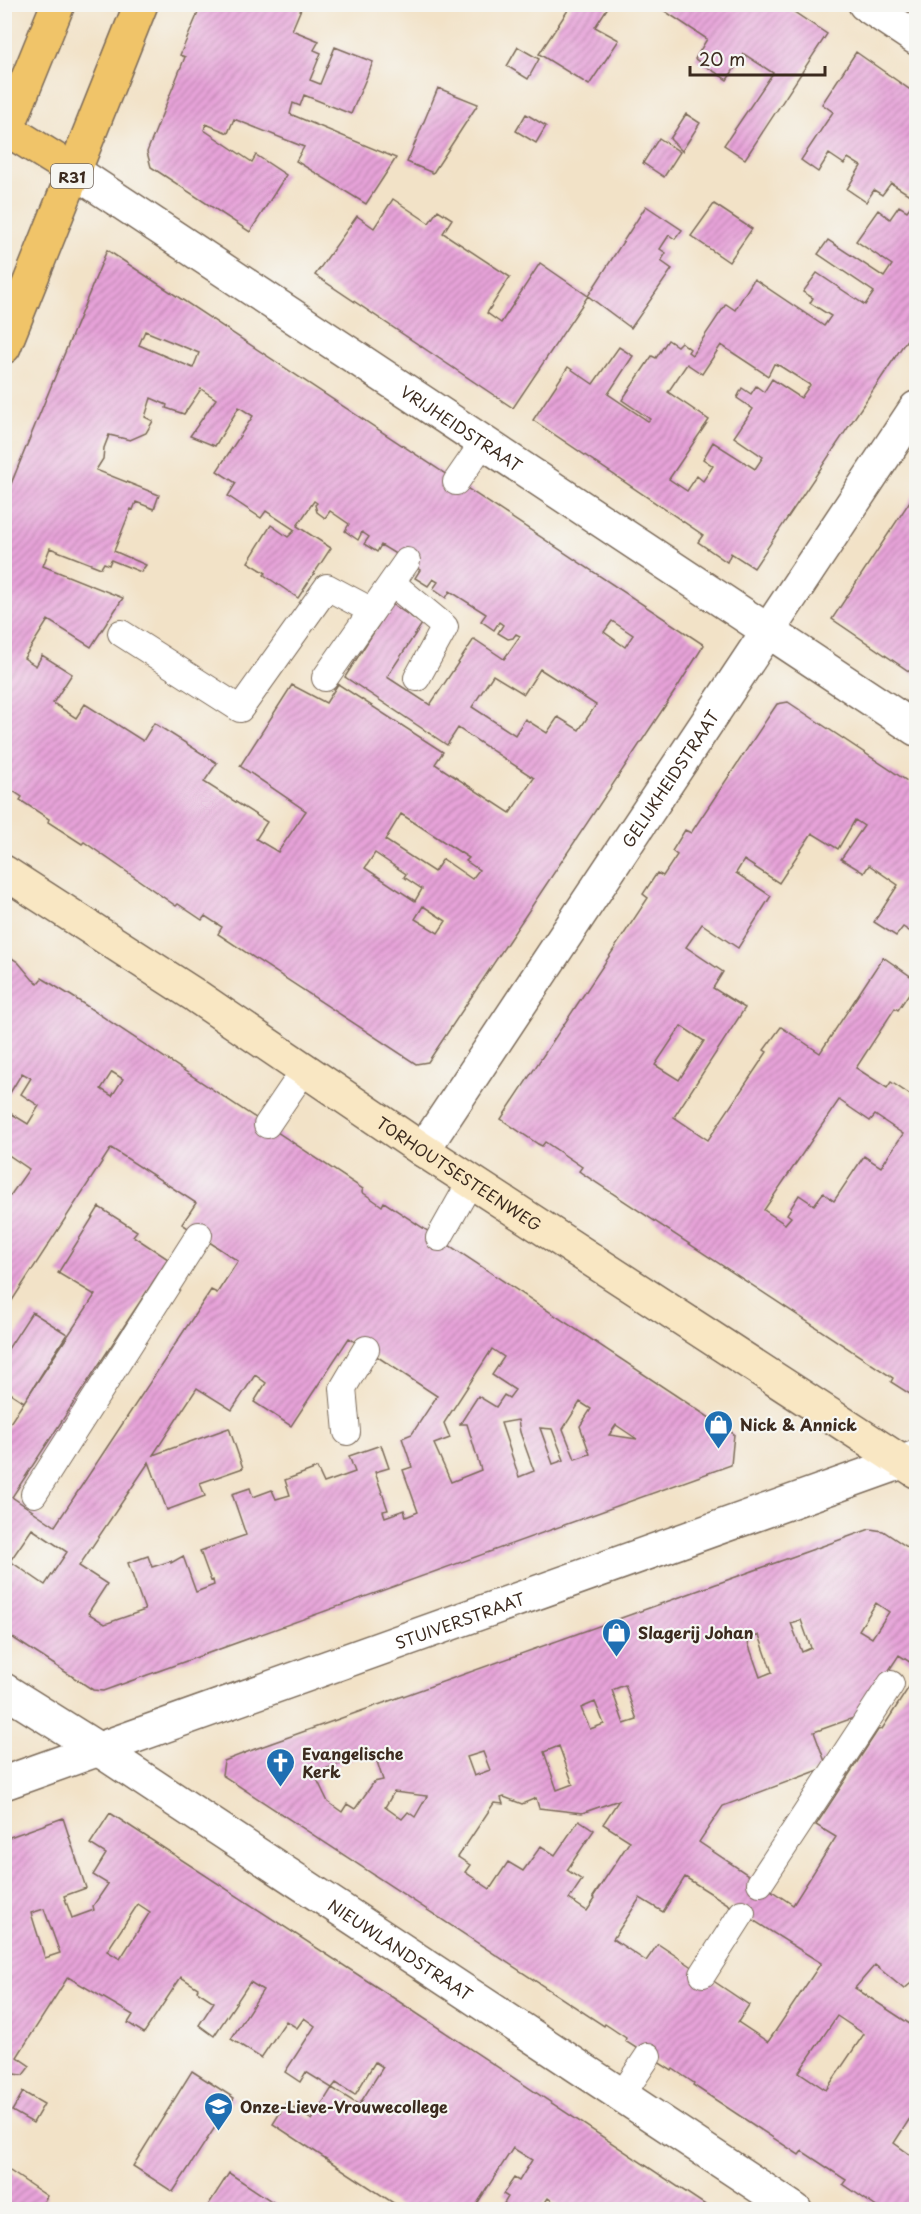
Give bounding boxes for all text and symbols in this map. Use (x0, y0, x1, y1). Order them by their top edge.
scale bar (690, 39, 825, 77)
text: 20 m (699, 45, 745, 72)
road number: R31 (51, 164, 93, 188)
street label: VRIJHEIDSTRAAT (396, 379, 527, 477)
street label: GELIJKHEIDSTRAAT (615, 705, 724, 852)
street label: TORHOUTSESTEENWEG (372, 1110, 547, 1236)
shop icon: Nick & Annick (703, 1408, 735, 1450)
place label: Nick & Annick (740, 1412, 857, 1436)
street label: STUIVERSTRAAT (392, 1586, 528, 1654)
shop icon: Slagerij Johan (601, 1616, 633, 1658)
place label: Slagerij Johan (638, 1620, 754, 1644)
place label: Evangelische Kerk (302, 1741, 404, 1783)
church icon: Evangelische Kerk (265, 1746, 297, 1788)
street label: NIEUWLANDSTRAAT (324, 1893, 478, 2006)
school or university icon: Onze-Lieve-Vrouwecollege (203, 2090, 235, 2132)
place label: Onze-Lieve-Vrouwecollege (240, 2094, 448, 2118)

